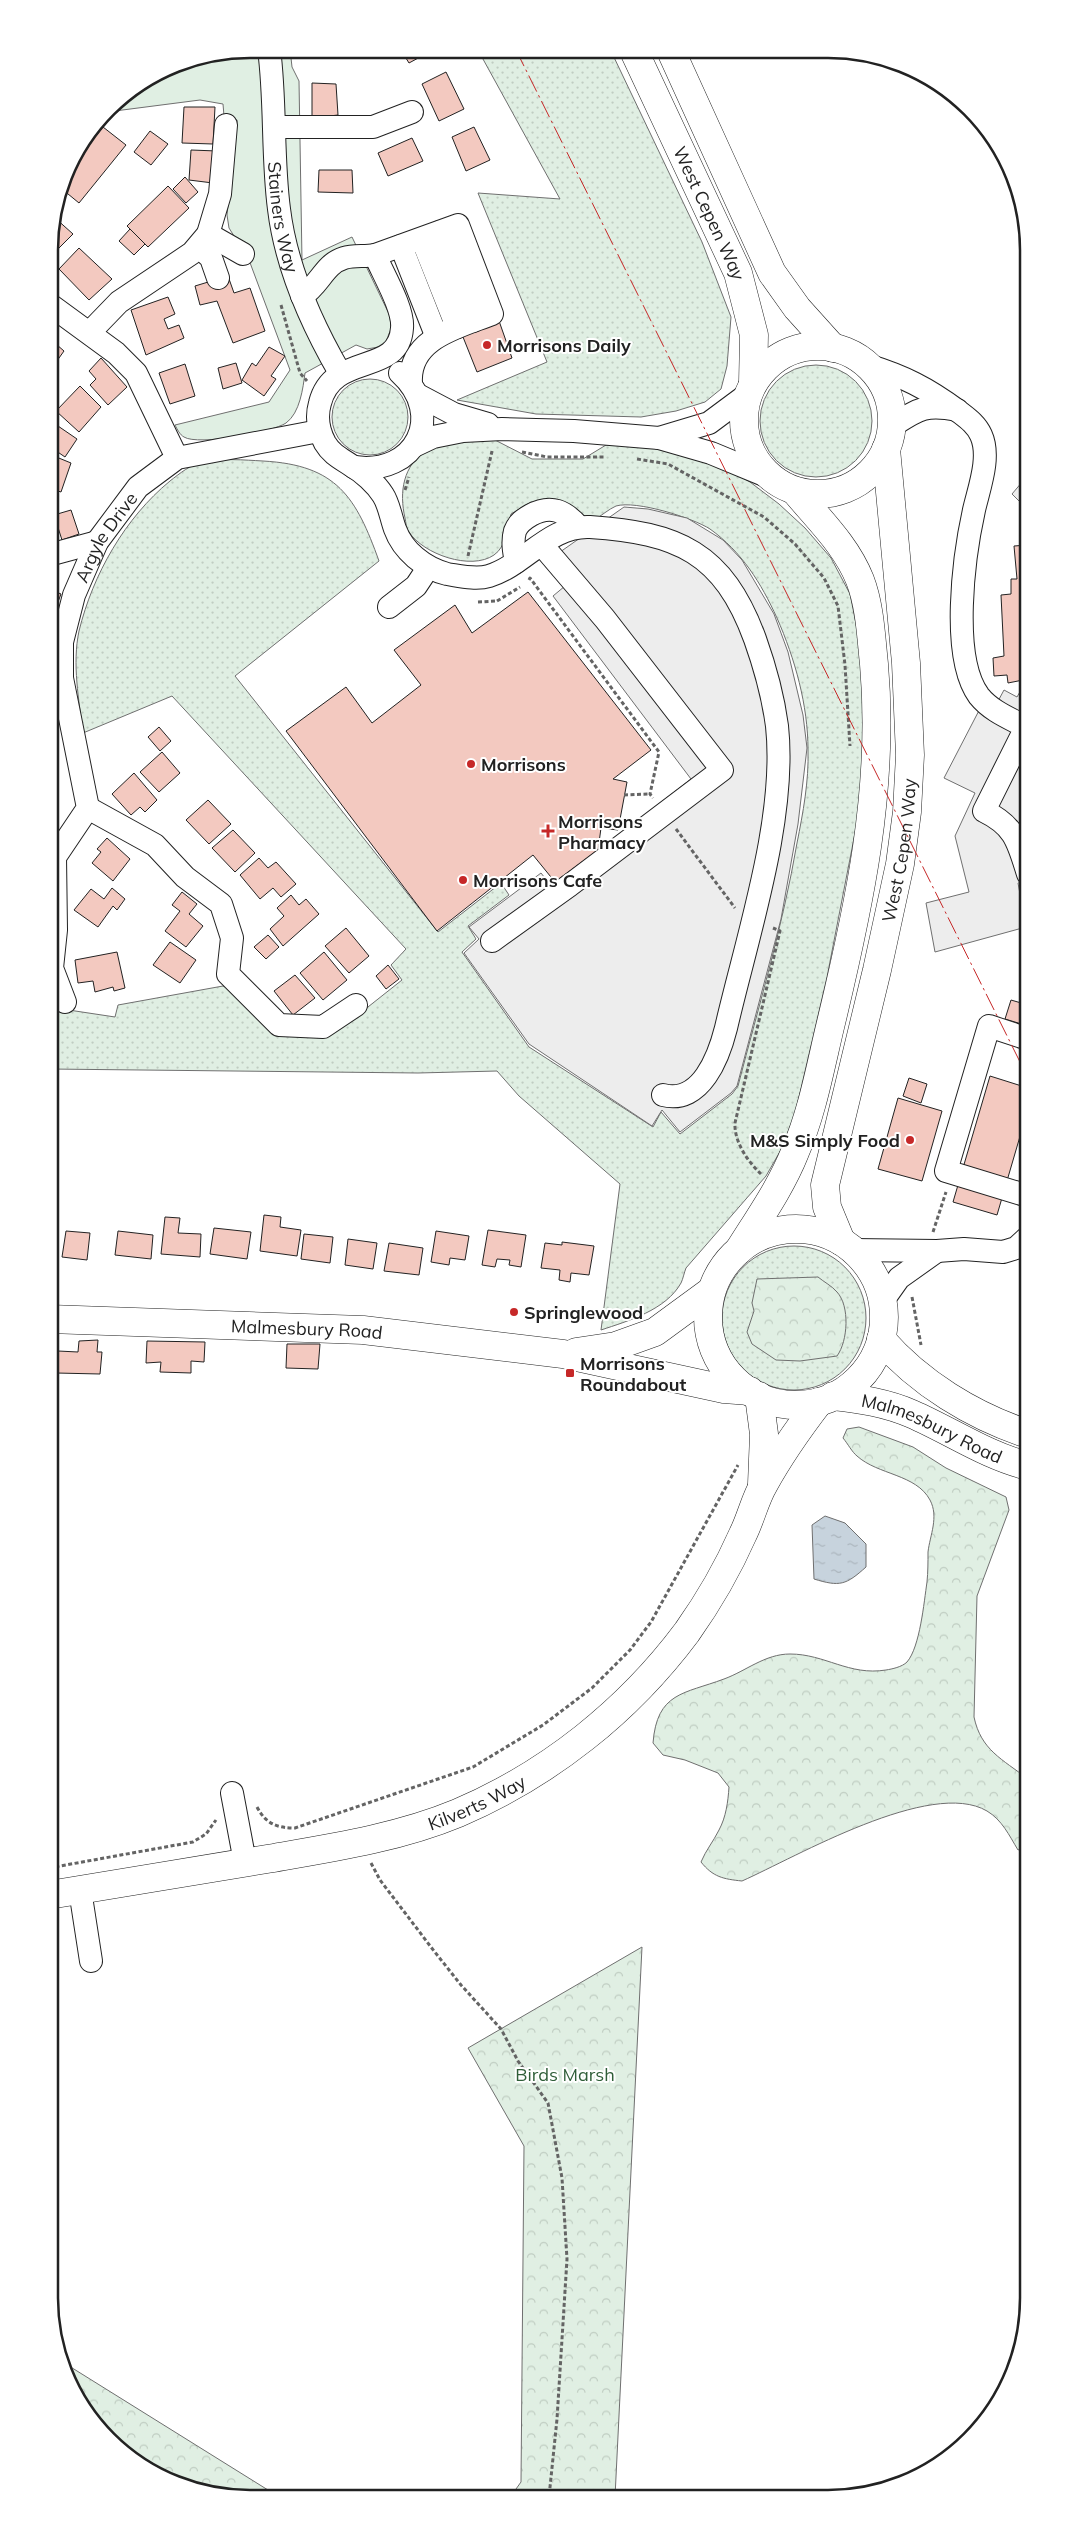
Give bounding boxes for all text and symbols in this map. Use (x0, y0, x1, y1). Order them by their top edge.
street label: West Cepen Way (669, 142, 751, 283)
street label: Stainers Way (264, 161, 304, 276)
place label: Morrisons Daily (497, 334, 631, 357)
marker: Morrisons Daily (481, 339, 493, 351)
street label: Argyle Drive (69, 487, 142, 586)
place label: Morrisons (481, 753, 566, 776)
marker: Morrisons (465, 758, 477, 770)
street label: West Cepen Way (876, 777, 920, 924)
place label: Morrisons Pharmacy (558, 810, 646, 854)
marker: Morrisons Pharmacy (542, 825, 554, 837)
place label: Morrisons Cafe (473, 869, 602, 892)
marker: Morrisons Cafe (457, 874, 469, 886)
place label: M&S Simply Food (750, 1129, 900, 1152)
marker: M&S Simply Food (904, 1134, 916, 1146)
place label: Springlewood (524, 1301, 643, 1324)
marker: Springlewood (508, 1306, 520, 1318)
street label: Malmesbury Road (231, 1314, 384, 1344)
place label: Morrisons Roundabout (580, 1352, 687, 1396)
marker: Morrisons Roundabout (564, 1367, 576, 1379)
street label: Malmesbury Road (860, 1388, 1006, 1468)
street label: Kilverts Way (425, 1769, 530, 1835)
park label: Birds Marsh (515, 2063, 615, 2086)

